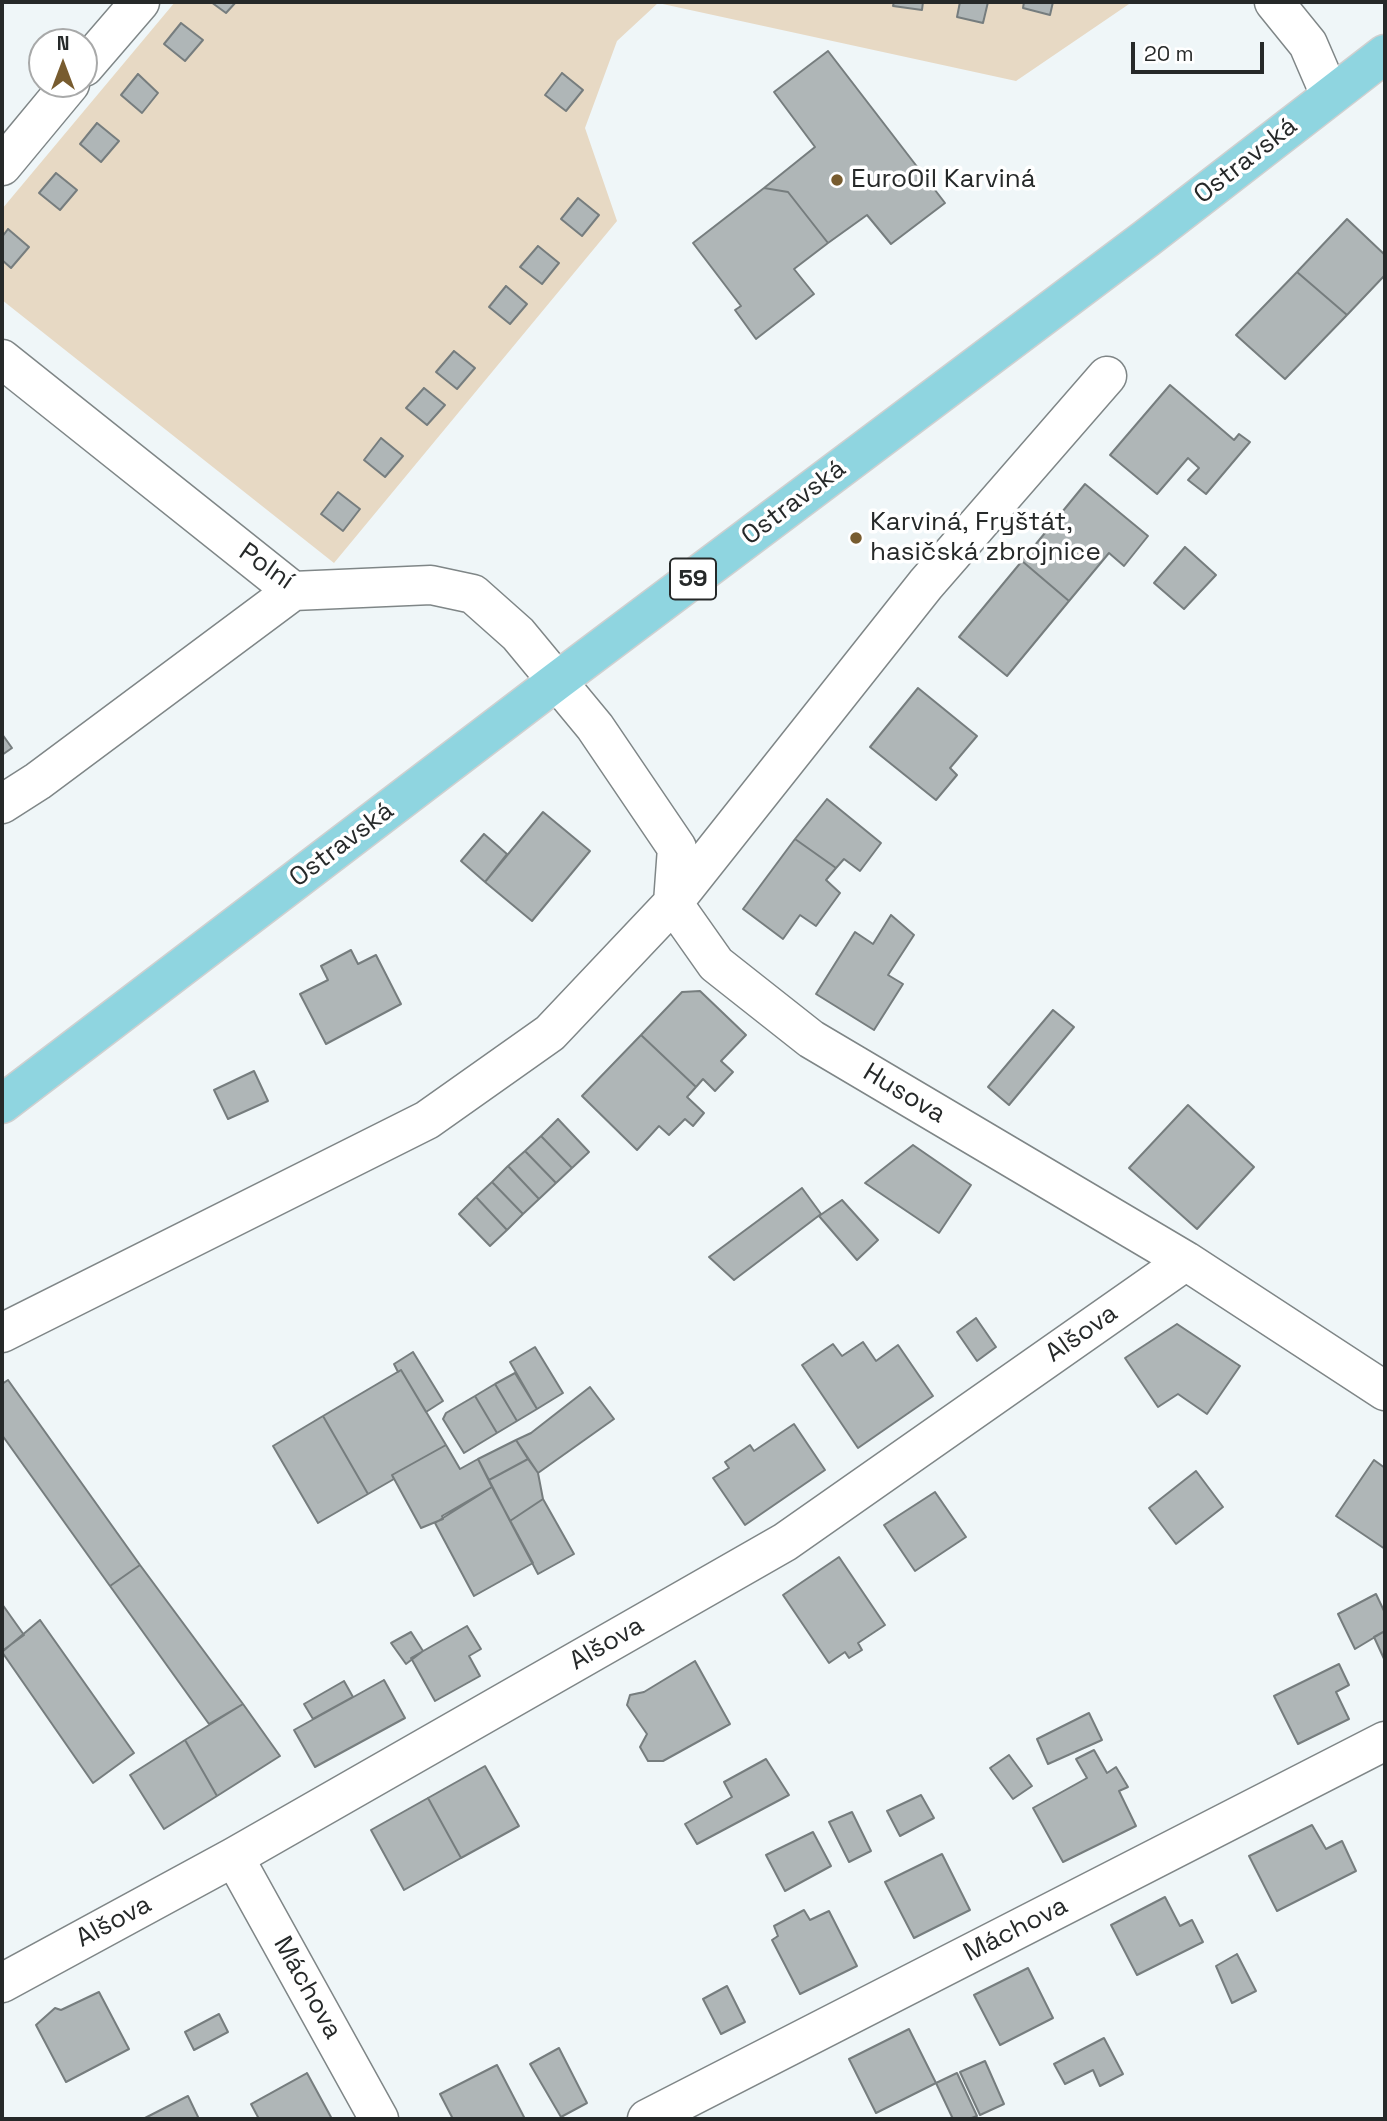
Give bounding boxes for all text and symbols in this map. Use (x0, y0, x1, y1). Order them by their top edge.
north arrow (28, 28, 98, 98)
scale bar (1135, 28, 1268, 72)
text: N (57, 31, 69, 56)
text: 20 m (1144, 40, 1194, 67)
street label: Ostravská (1188, 111, 1304, 211)
place label: EuroOil Karviná (851, 164, 1036, 196)
marker: EuroOil Karviná (829, 172, 845, 188)
street label: Ostravská (736, 454, 852, 552)
place label: Karviná, Fryštát, hasičská zbrojnice (870, 507, 1101, 568)
marker: Karviná, Fryštát, hasičská zbrojnice (848, 530, 864, 546)
street label: Polní (232, 537, 300, 597)
road number: 59 (670, 558, 716, 600)
street label: Ostravská (284, 796, 400, 894)
street label: Husova (857, 1057, 951, 1131)
street label: Alšova (1040, 1298, 1124, 1370)
street label: Alšova (564, 1610, 650, 1678)
street label: Alšova (71, 1889, 157, 1955)
street label: Máchova (959, 1891, 1073, 1969)
street label: Máchova (266, 1931, 348, 2045)

